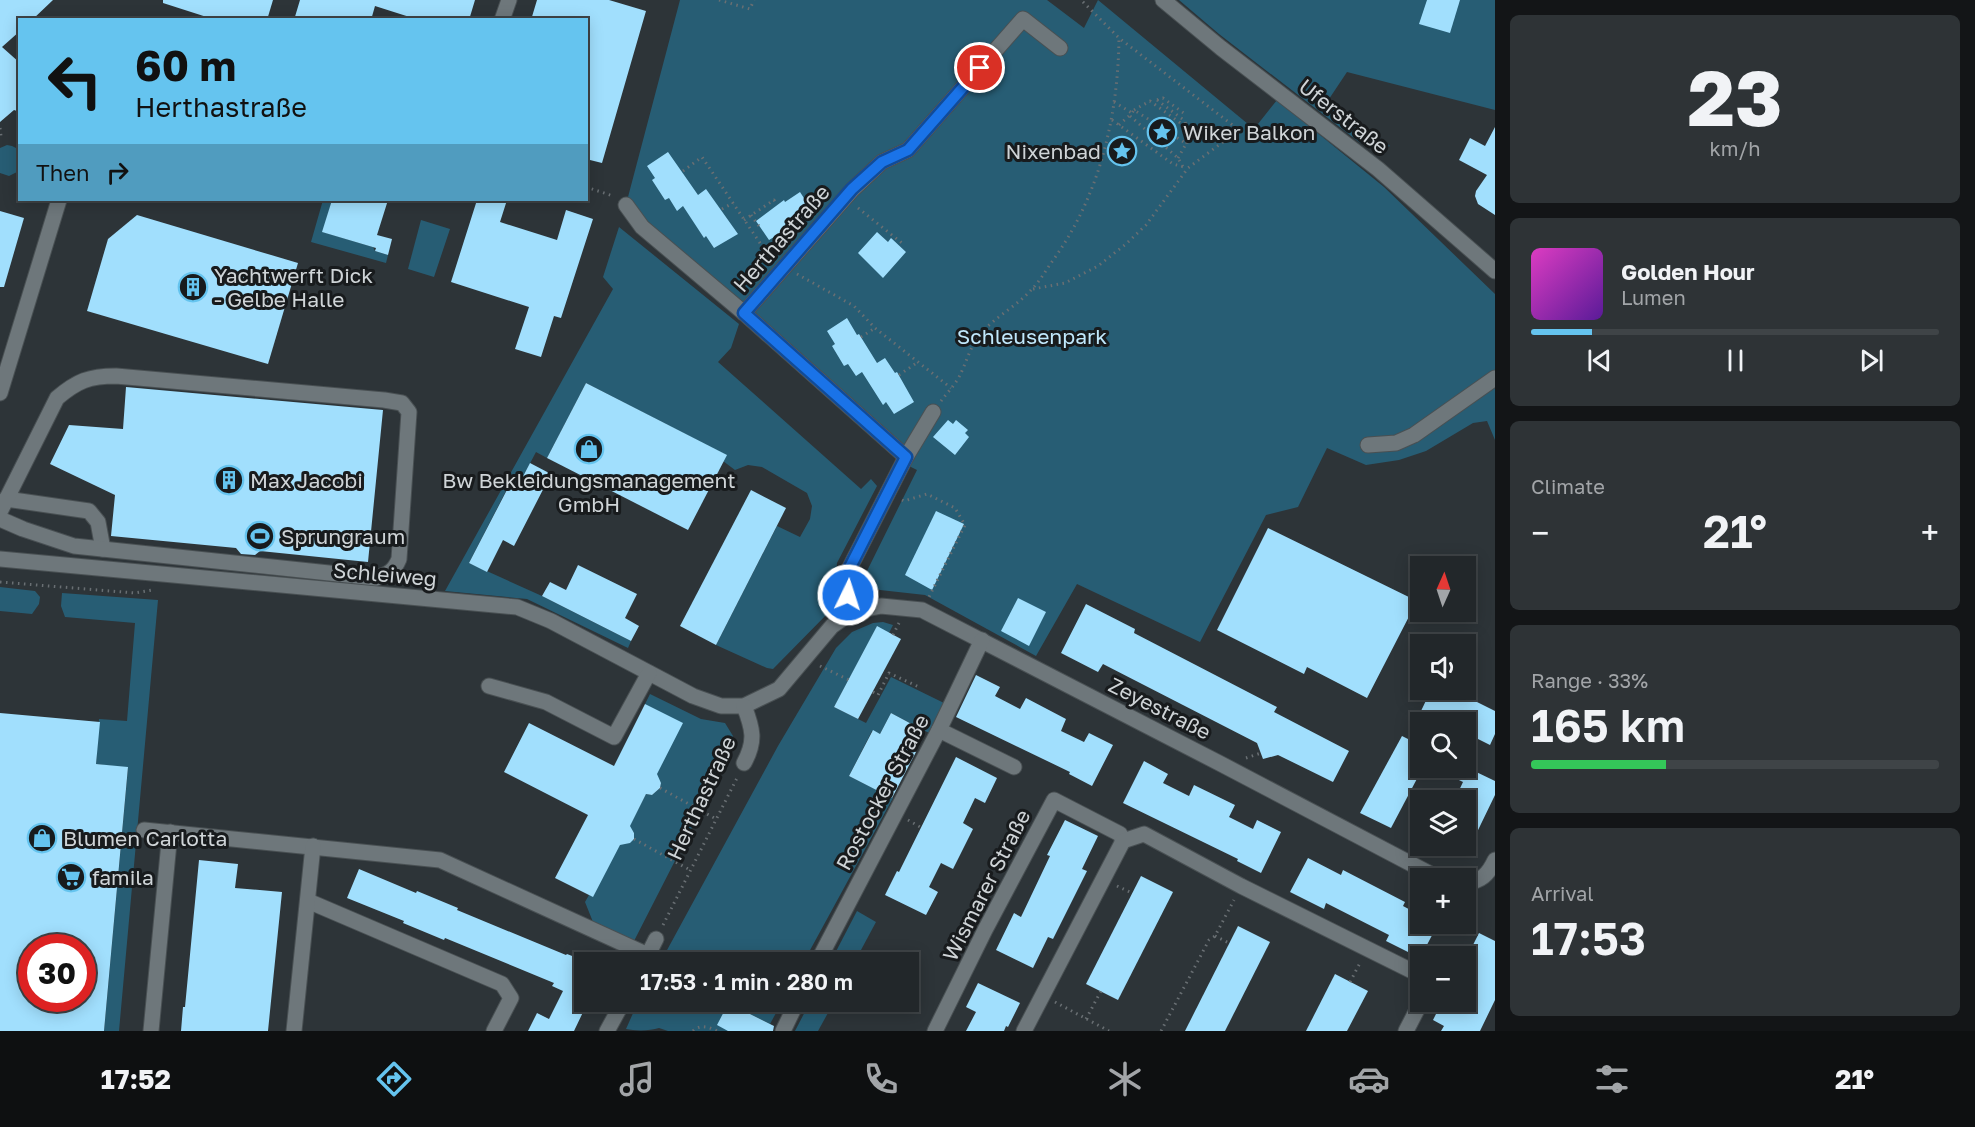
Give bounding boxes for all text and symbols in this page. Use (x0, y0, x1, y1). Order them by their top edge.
text: 60 m (135, 40, 236, 90)
icon: left (36, 42, 114, 120)
pin (954, 42, 1005, 93)
text: 23 (1687, 50, 1783, 143)
icon: arrive (963, 51, 996, 84)
street label: Uferstraße (1294, 73, 1394, 159)
text: Herthastraße (135, 91, 307, 123)
place icon: Wiker Balkon (1146, 116, 1178, 148)
place label: Wiker Balkon (1183, 119, 1315, 145)
place icon: Nixenbad (1106, 135, 1138, 167)
text: km/h (1710, 136, 1760, 160)
place label: Nixenbad (1005, 138, 1101, 164)
icon: right (101, 156, 134, 189)
text: Then (36, 159, 89, 186)
street label: Herthastraße (727, 179, 835, 297)
text: Golden Hour (1621, 258, 1755, 285)
place label: Yachtwerft Dick - Gelbe Halle (214, 262, 373, 312)
building icon: Yachtwerft Dick - Gelbe Halle (177, 271, 209, 303)
text: Lumen (1621, 285, 1686, 309)
park label: Schleusenpark (957, 323, 1107, 349)
icon: previous (1583, 344, 1616, 377)
icon: pause (1719, 344, 1752, 377)
icon: next (1855, 344, 1888, 377)
shop icon: Bw Bekleidungsmanagement GmbH (573, 433, 605, 465)
building icon: Max Jacobi (213, 464, 245, 496)
place label: Max Jacobi (250, 467, 363, 493)
place label: Bw Bekleidungsmanagement GmbH (442, 467, 736, 517)
text: Climate (1531, 474, 1605, 498)
text: 21° (1703, 504, 1767, 558)
text: − (1531, 513, 1549, 552)
text: + (1921, 513, 1939, 552)
sports icon: Sprungraum (244, 520, 276, 552)
place label: Sprungraum (281, 523, 405, 549)
north arrow (1410, 556, 1476, 622)
map controls (1410, 556, 1476, 1012)
street label: Schleiweg (332, 557, 438, 591)
position arrow (816, 563, 880, 627)
button: sound (1410, 634, 1476, 700)
text: Range · 33% (1531, 668, 1648, 692)
street label: Zeyestraße (1105, 671, 1215, 745)
text: 165 km (1531, 698, 1685, 752)
street label: Rostocker Straße (830, 710, 934, 874)
button: search (1410, 712, 1476, 778)
street label: Herthastraße (661, 732, 741, 864)
button: layers (1410, 790, 1476, 856)
street label: Wismarer Straße (937, 805, 1035, 965)
shop icon: Blumen Carlotta (26, 822, 58, 854)
place label: Blumen Carlotta (63, 825, 227, 851)
supermarket icon: famila (55, 861, 87, 893)
place label: famila (92, 864, 154, 890)
button: + (1410, 868, 1476, 934)
text: Arrival (1531, 881, 1594, 905)
text: 17:53 (1531, 911, 1646, 965)
speed limit sign: 30 (18, 934, 96, 1012)
button: − (1410, 946, 1476, 1012)
text: 17:53 · 1 min · 280 m (640, 968, 853, 995)
icon: directions (373, 1058, 415, 1100)
icon: music (616, 1058, 658, 1100)
icon: phone (860, 1058, 902, 1100)
icon: climate (1104, 1058, 1146, 1100)
icon: car (1348, 1058, 1390, 1100)
icon: filters (1591, 1058, 1633, 1100)
text: 17:52 (101, 1063, 171, 1095)
text: 21° (1835, 1063, 1874, 1095)

